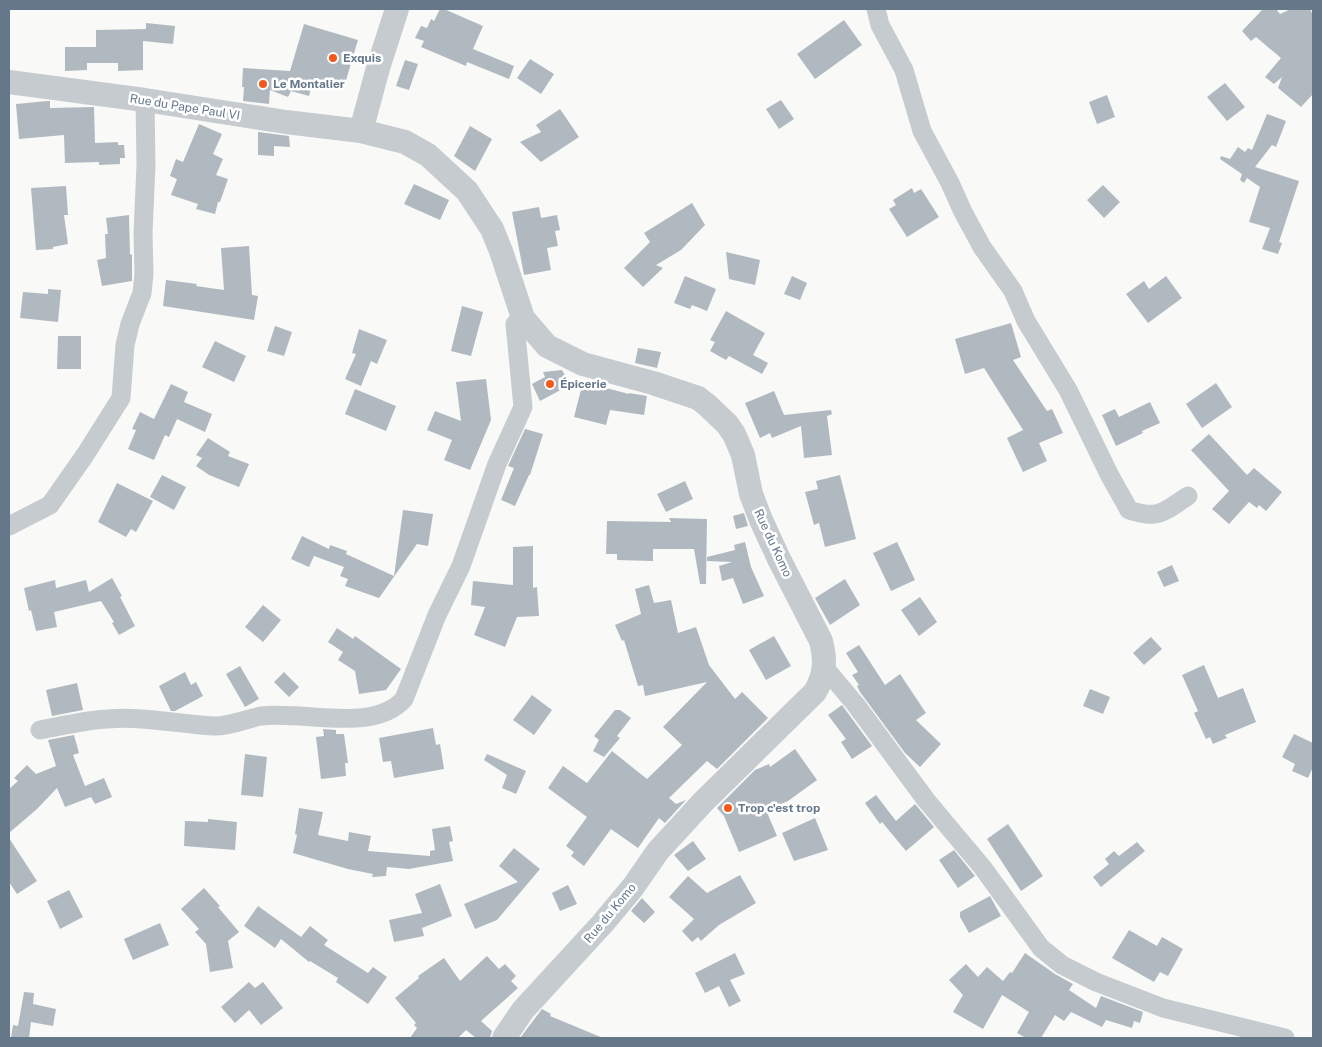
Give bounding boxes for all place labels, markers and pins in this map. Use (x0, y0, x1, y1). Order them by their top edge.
place label: Exquis (343, 51, 381, 65)
marker: Exquis (327, 52, 339, 64)
place label: Le Montalier (273, 77, 345, 91)
marker: Le Montalier (257, 78, 269, 90)
place label: Épicerie (560, 377, 607, 391)
marker: Épicerie (544, 378, 556, 390)
place label: Trop c'est trop (738, 801, 820, 815)
marker: Trop c'est trop (722, 802, 734, 814)

